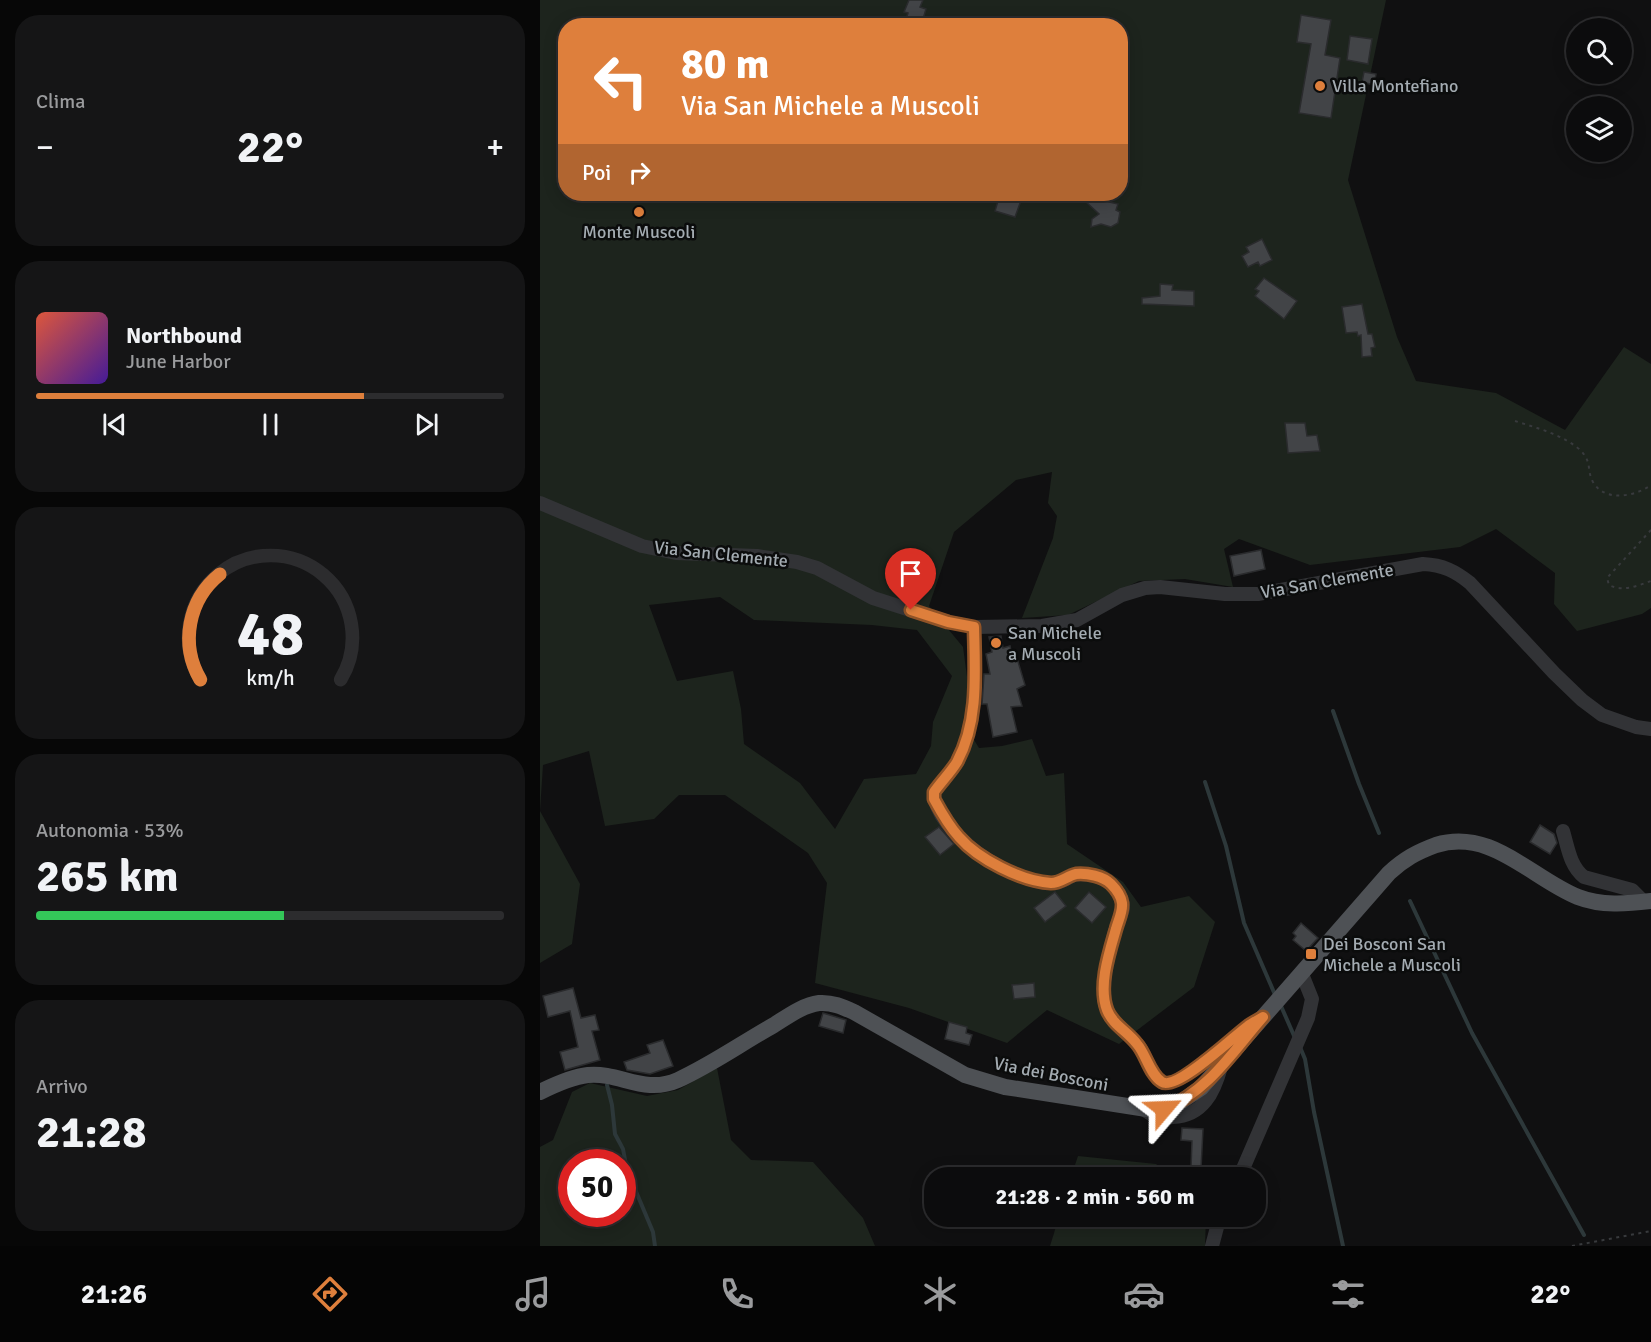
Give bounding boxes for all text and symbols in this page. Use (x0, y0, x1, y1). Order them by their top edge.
map controls (1566, 18, 1632, 162)
button: search (1566, 18, 1632, 84)
text: 80 m (681, 39, 770, 90)
icon: left (582, 42, 660, 120)
place label: Villa Montefiano (1332, 75, 1458, 97)
marker: Villa Montefiano (1313, 79, 1327, 93)
text: Clima (36, 89, 85, 114)
text: Via San Michele a Muscoli (681, 90, 980, 123)
button: layers (1566, 96, 1632, 162)
text: 22° (237, 120, 303, 175)
text: − (36, 127, 54, 168)
text: + (486, 127, 504, 168)
icon: right (623, 156, 656, 189)
text: Poi (582, 159, 611, 186)
marker: Monte Muscoli (632, 205, 646, 219)
place label: Monte Muscoli (583, 221, 695, 243)
text: Northbound (126, 322, 242, 349)
text: June Harbor (126, 349, 231, 374)
icon: previous (98, 408, 131, 441)
icon: pause (254, 408, 287, 441)
icon: next (410, 408, 443, 441)
street label: Via San Clemente (653, 536, 789, 572)
pin (885, 548, 936, 610)
icon: arrive (894, 557, 927, 590)
street label: Via San Clemente (1259, 558, 1395, 604)
text: 48 (236, 595, 304, 672)
place label: San Michele a Muscoli (1008, 622, 1102, 665)
marker: San Michele a Muscoli (989, 636, 1003, 650)
text: km/h (246, 665, 294, 691)
text: Autonomia · 53% (36, 818, 184, 843)
text: 265 km (36, 849, 179, 904)
place label: Dei Bosconi San Michele a Muscoli (1323, 933, 1461, 976)
marker: Dei Bosconi San Michele a Muscoli (1304, 947, 1318, 961)
street label: Via dei Bosconi (992, 1052, 1110, 1096)
text: Arrivo (36, 1074, 88, 1099)
position arrow (1132, 1077, 1196, 1141)
text: 21:28 (36, 1105, 146, 1160)
speed limit sign: 50 (558, 1149, 636, 1227)
text: 21:28 · 2 min · 560 m (995, 1183, 1195, 1210)
icon: directions (309, 1273, 351, 1315)
icon: music (512, 1273, 554, 1315)
icon: phone (716, 1273, 758, 1315)
icon: climate (919, 1273, 961, 1315)
icon: car (1123, 1273, 1165, 1315)
icon: filters (1327, 1273, 1369, 1315)
text: 21:26 (81, 1278, 147, 1311)
text: 22° (1530, 1278, 1570, 1311)

